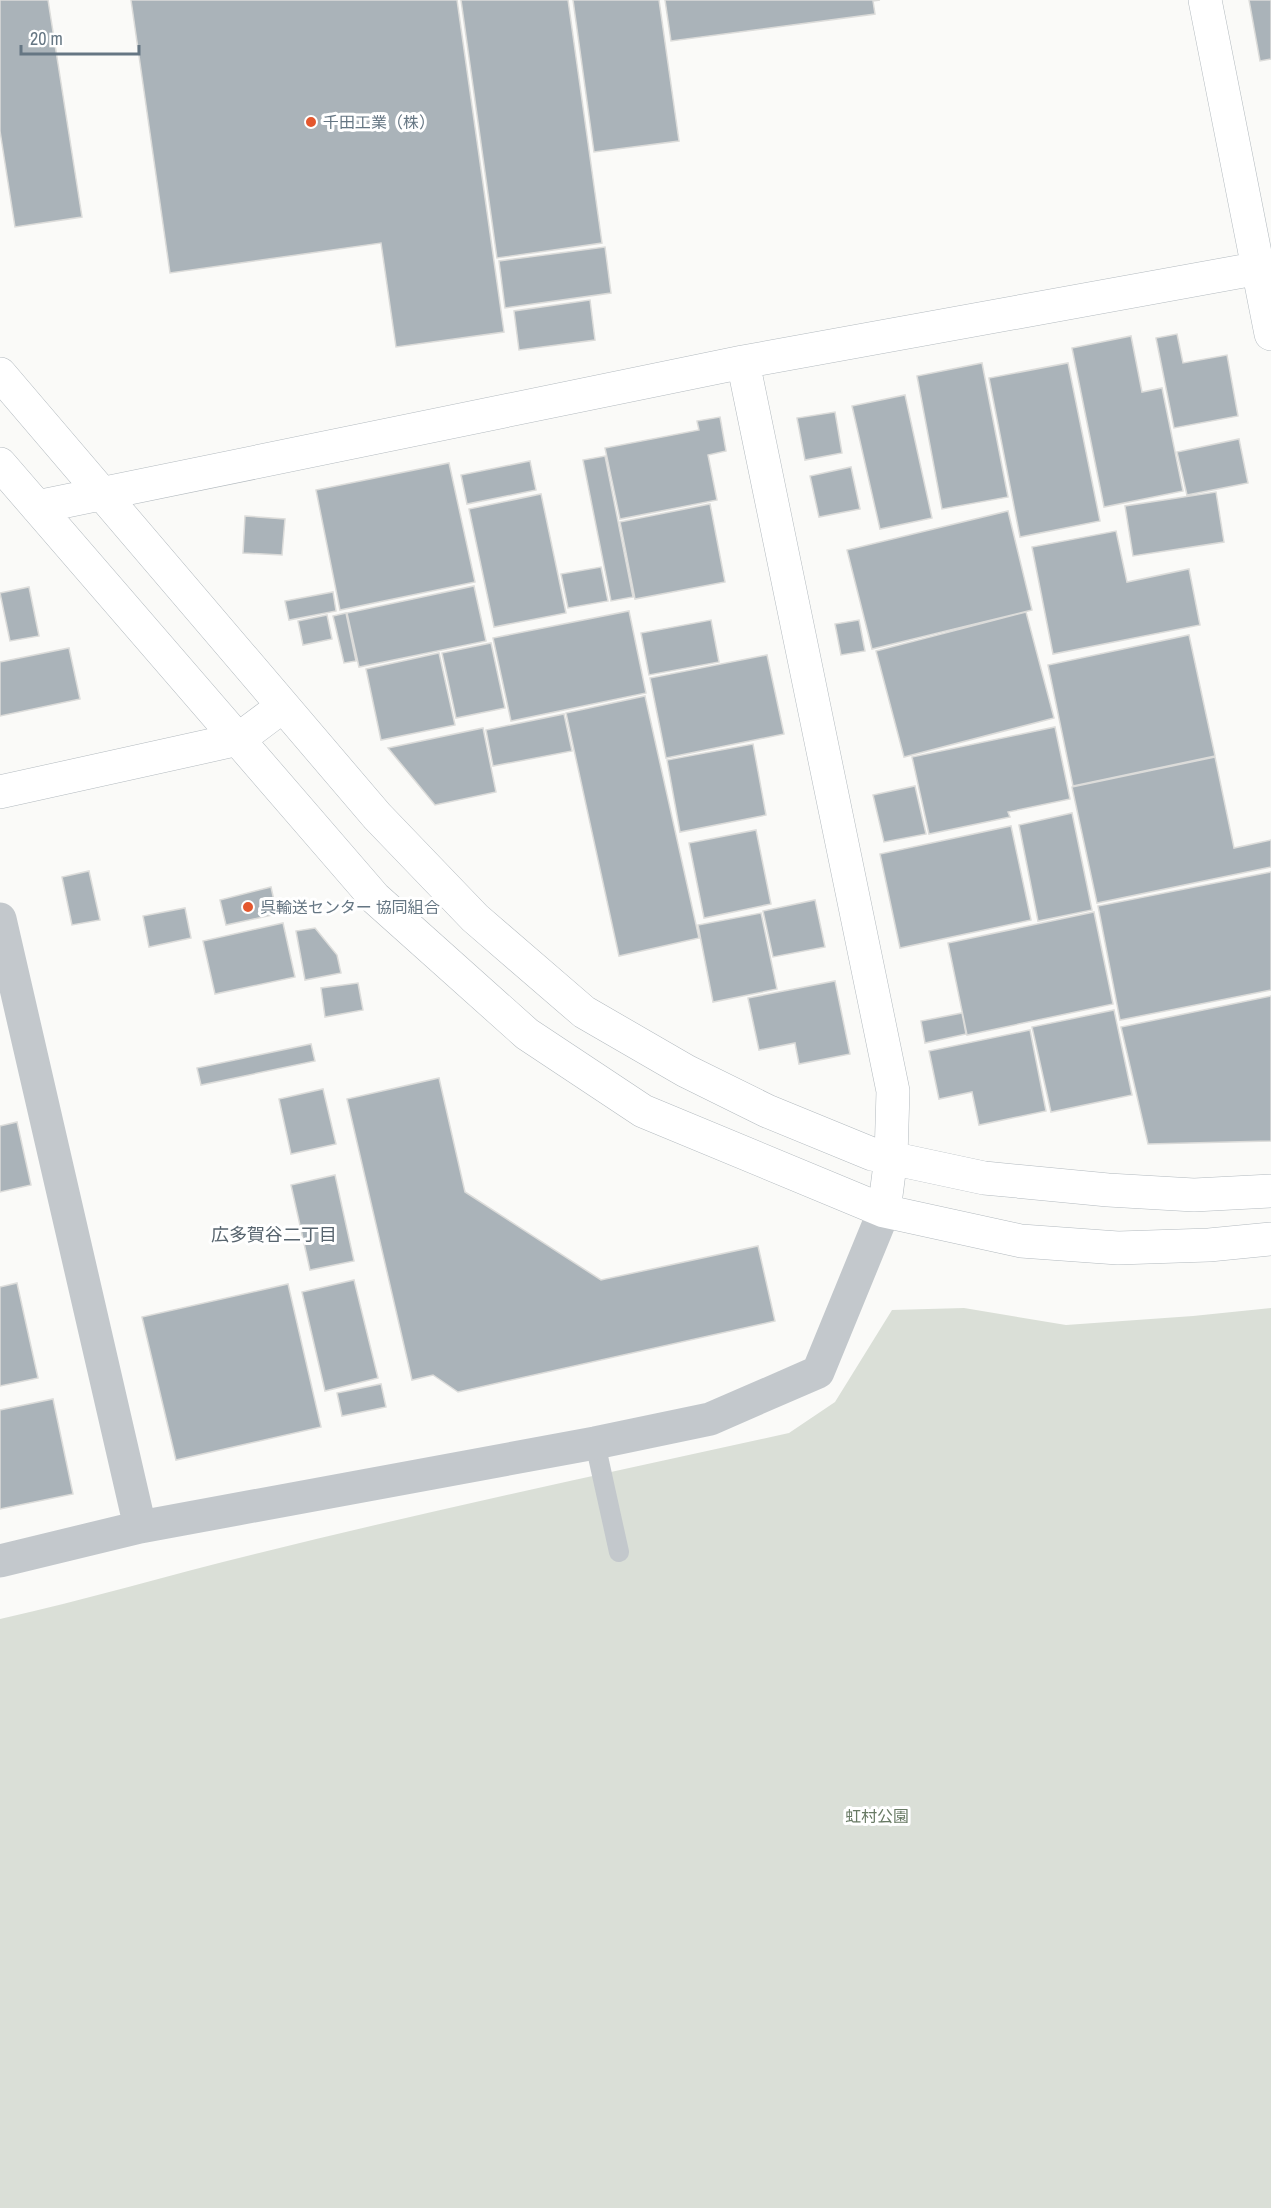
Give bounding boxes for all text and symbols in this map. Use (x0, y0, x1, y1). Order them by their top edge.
scale bar (21, 18, 140, 56)
text: 20 m (30, 26, 63, 51)
place label: 千田工業（株） (323, 111, 435, 133)
marker: 千田工業（株） (304, 115, 318, 129)
place label: 呉輸送センター 協同組合 (260, 896, 440, 918)
marker: 呉輸送センター 協同組合 (241, 900, 255, 914)
district label: 広多賀谷二丁目 (211, 1222, 337, 1247)
park label: 虹村公園 (845, 1805, 909, 1827)

